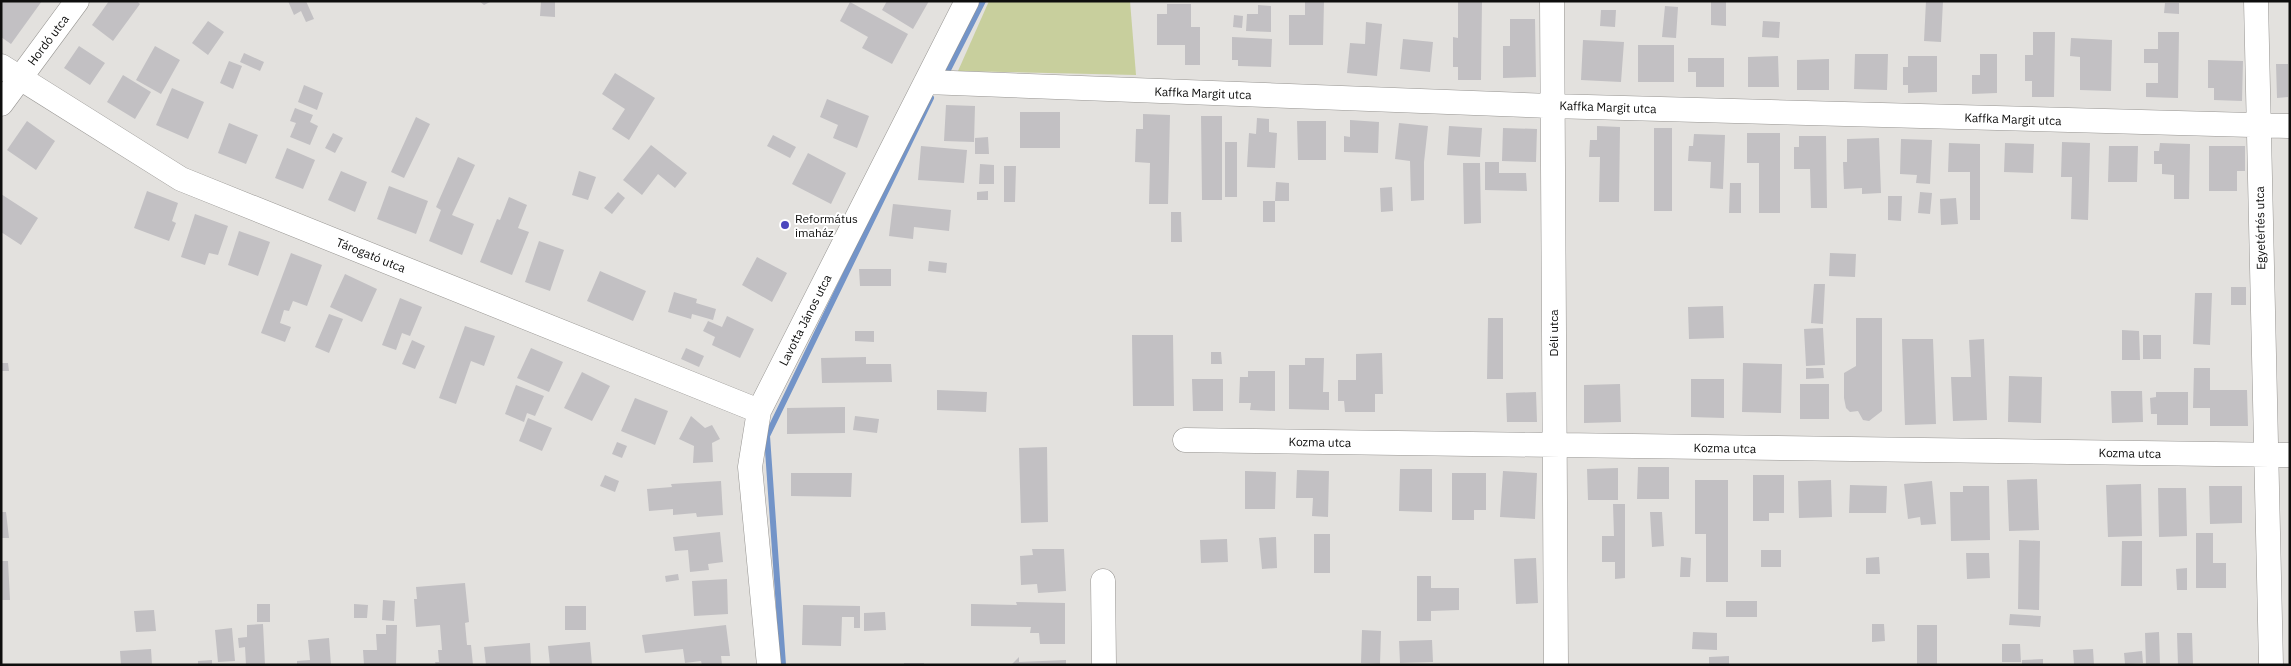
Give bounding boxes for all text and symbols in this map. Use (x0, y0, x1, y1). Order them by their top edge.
street label: Hordó utca (24, 11, 72, 68)
street label: Kaffka Margit utca (1154, 84, 1252, 102)
street label: Kaffka Margit utca (1559, 98, 1657, 116)
street label: Kaffka Margit utca (1964, 110, 2062, 128)
street label: Egyetértés utca (2252, 185, 2268, 270)
place label: Református imaház (795, 211, 858, 240)
marker: Református imaház (779, 219, 791, 231)
street label: Tárogató utca (334, 234, 408, 276)
street label: Lavotta János utca (775, 271, 835, 368)
street label: Déli utca (1546, 309, 1561, 357)
street label: Kozma utca (1289, 434, 1352, 450)
street label: Kozma utca (1694, 440, 1757, 456)
street label: Kozma utca (2099, 445, 2162, 461)

